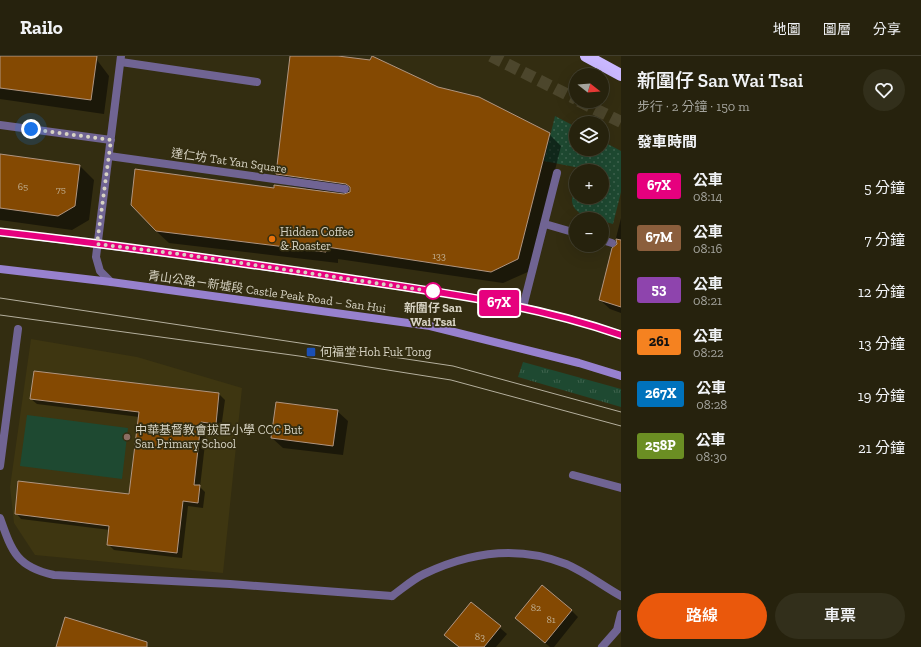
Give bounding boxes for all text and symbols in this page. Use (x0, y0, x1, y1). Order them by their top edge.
text: Railo (20, 16, 63, 39)
text: 地圖 (773, 21, 801, 38)
text: 圖層 (823, 21, 851, 38)
text: 分享 (873, 21, 901, 38)
north arrow (569, 68, 609, 108)
map controls (569, 68, 609, 252)
text: 新圍仔 San Wai Tsai (637, 69, 803, 92)
button: heart (863, 69, 905, 111)
text: 步行 · 2 分鐘 · 150 m (637, 99, 749, 114)
button: layers (569, 116, 609, 156)
your location (21, 119, 41, 139)
text: 發車時間 (637, 133, 697, 151)
street label: 達仁坊 Tat Yan Square (170, 146, 288, 176)
button: + (569, 164, 609, 204)
text: 公車 (693, 171, 723, 189)
text: 67X (647, 177, 671, 194)
text: 5 分鐘 (864, 179, 905, 197)
house number: 65 (18, 181, 28, 193)
house number: 75 (56, 184, 66, 196)
text: 08:14 (693, 189, 722, 204)
button: − (569, 212, 609, 252)
text: 公車 (693, 223, 723, 241)
place label: Hidden Coffee & Roaster (280, 225, 354, 253)
text: 67M (645, 229, 673, 246)
text: 7 分鐘 (865, 231, 905, 249)
marker: Hidden Coffee & Roaster (267, 234, 277, 244)
text: 08:16 (693, 241, 722, 256)
house number: 133 (432, 250, 446, 262)
street label: 青山公路－新墟段 Castle Peak Road – San Hui (147, 268, 387, 316)
text: 公車 (693, 275, 723, 293)
text: 53 (652, 281, 666, 298)
marker: 新圍仔 San Wai Tsai (424, 282, 442, 300)
text: 12 分鐘 (858, 283, 905, 301)
line badge: 67X (476, 290, 522, 316)
text: 08:21 (693, 293, 722, 308)
text: 67X (487, 294, 511, 311)
place label: 新圍仔 San Wai Tsai (404, 301, 462, 329)
text: 公車 (693, 327, 723, 345)
text: 261 (649, 333, 669, 350)
text: 13 分鐘 (858, 335, 905, 353)
place label: 何福堂 Hoh Fuk Tong (320, 345, 432, 359)
text: 08:22 (693, 345, 724, 360)
marker: 何福堂 Hoh Fuk Tong (305, 346, 317, 358)
text: 公車 (696, 379, 726, 397)
text: 267X (645, 385, 676, 402)
text: 19 分鐘 (858, 387, 905, 405)
text: 08:28 (696, 397, 727, 412)
place label: 中華基督教會拔臣小學 CCC But San Primary School (135, 423, 303, 451)
text: 公車 (696, 431, 726, 449)
marker: 中華基督教會拔臣小學 CCC But San Primary School (122, 432, 132, 442)
text: 258P (645, 437, 676, 454)
text: 21 分鐘 (858, 439, 905, 457)
text: 08:30 (696, 449, 727, 464)
button: 路線 (637, 593, 767, 639)
button: 車票 (775, 593, 905, 639)
house number: 82 (531, 602, 541, 614)
house number: 81 (546, 614, 556, 626)
house number: 83 (475, 631, 485, 643)

